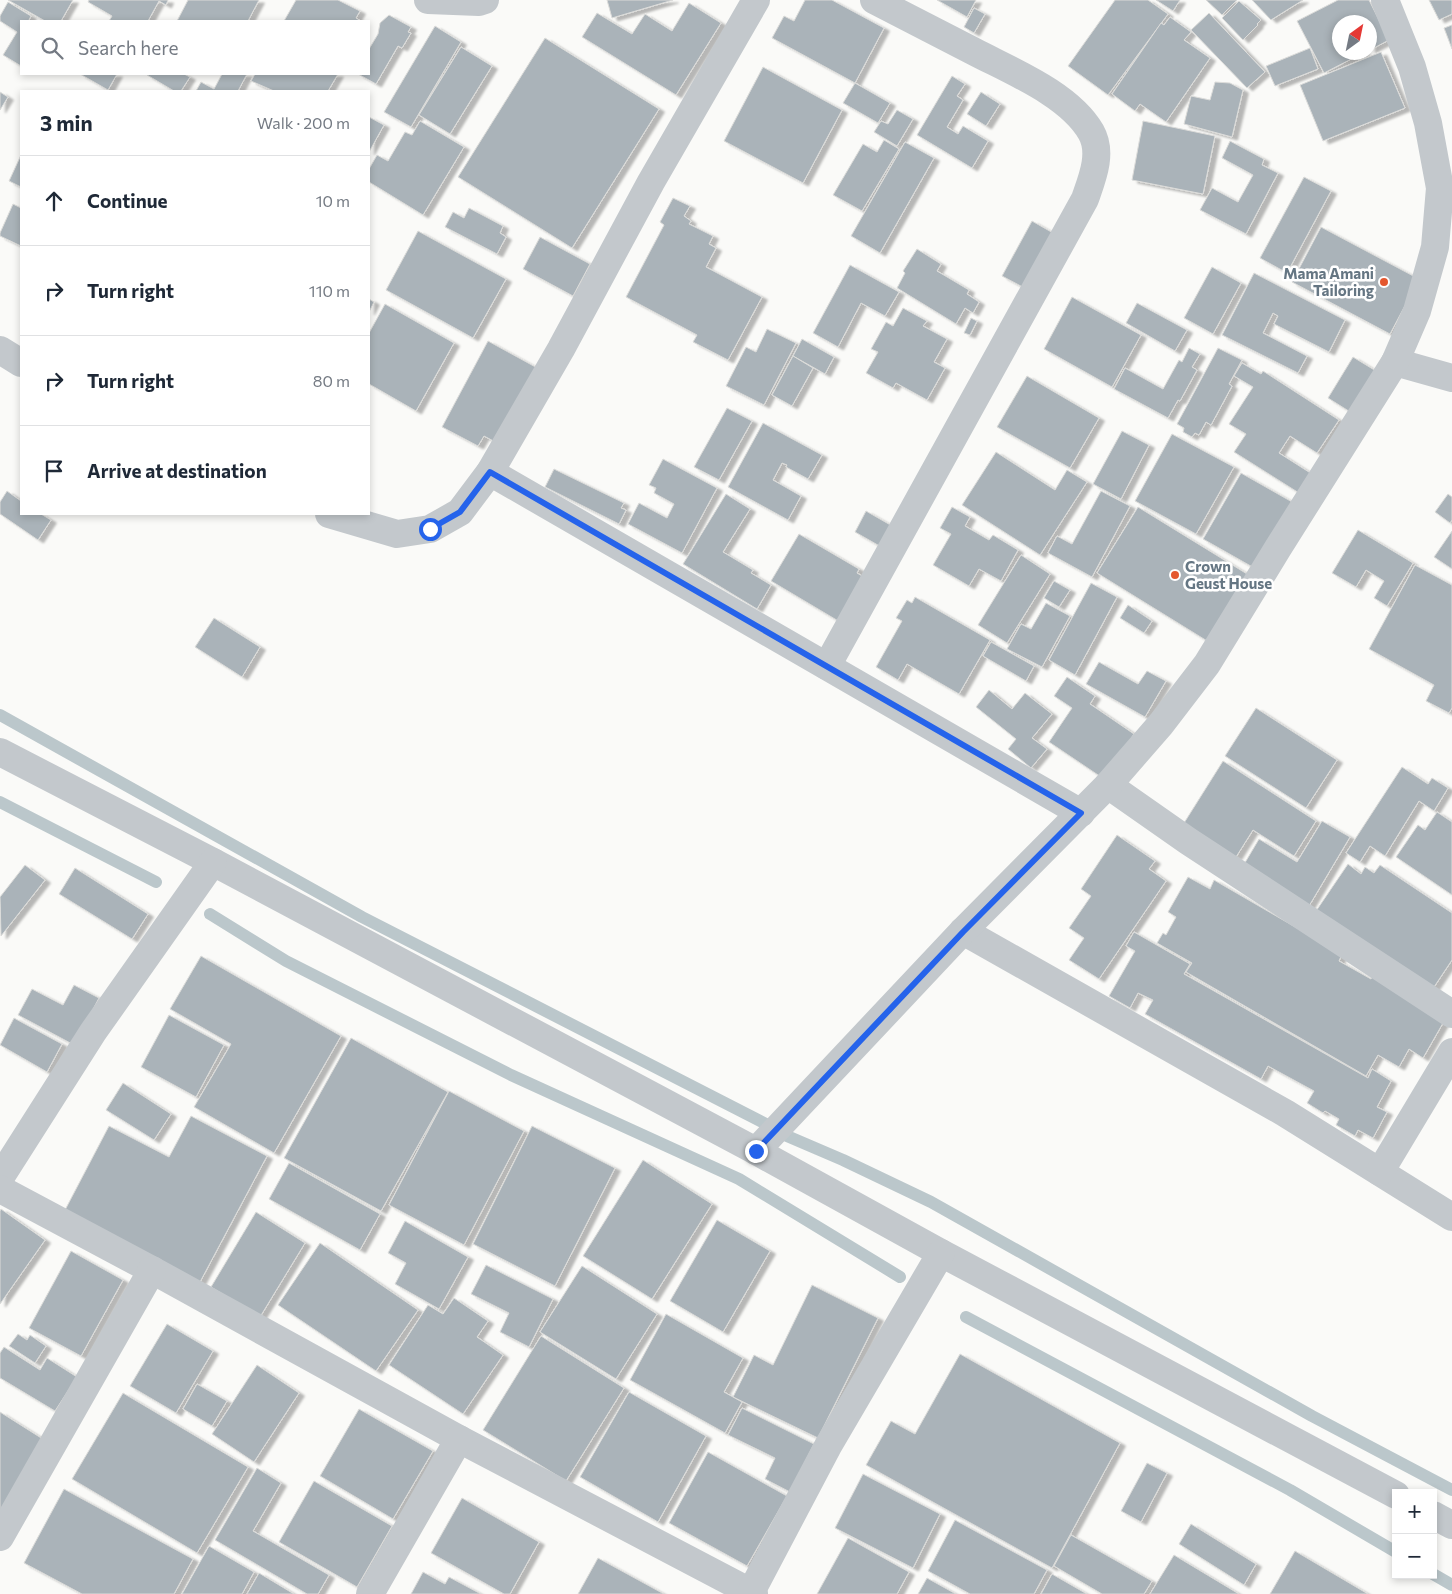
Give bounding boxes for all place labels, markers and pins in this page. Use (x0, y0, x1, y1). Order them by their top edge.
place label: Mama Amani Tailoring (1283, 264, 1374, 299)
marker: Mama Amani Tailoring (1378, 276, 1390, 288)
place label: Crown Geust House (1185, 557, 1272, 592)
marker: Crown Geust House (1169, 569, 1181, 581)

